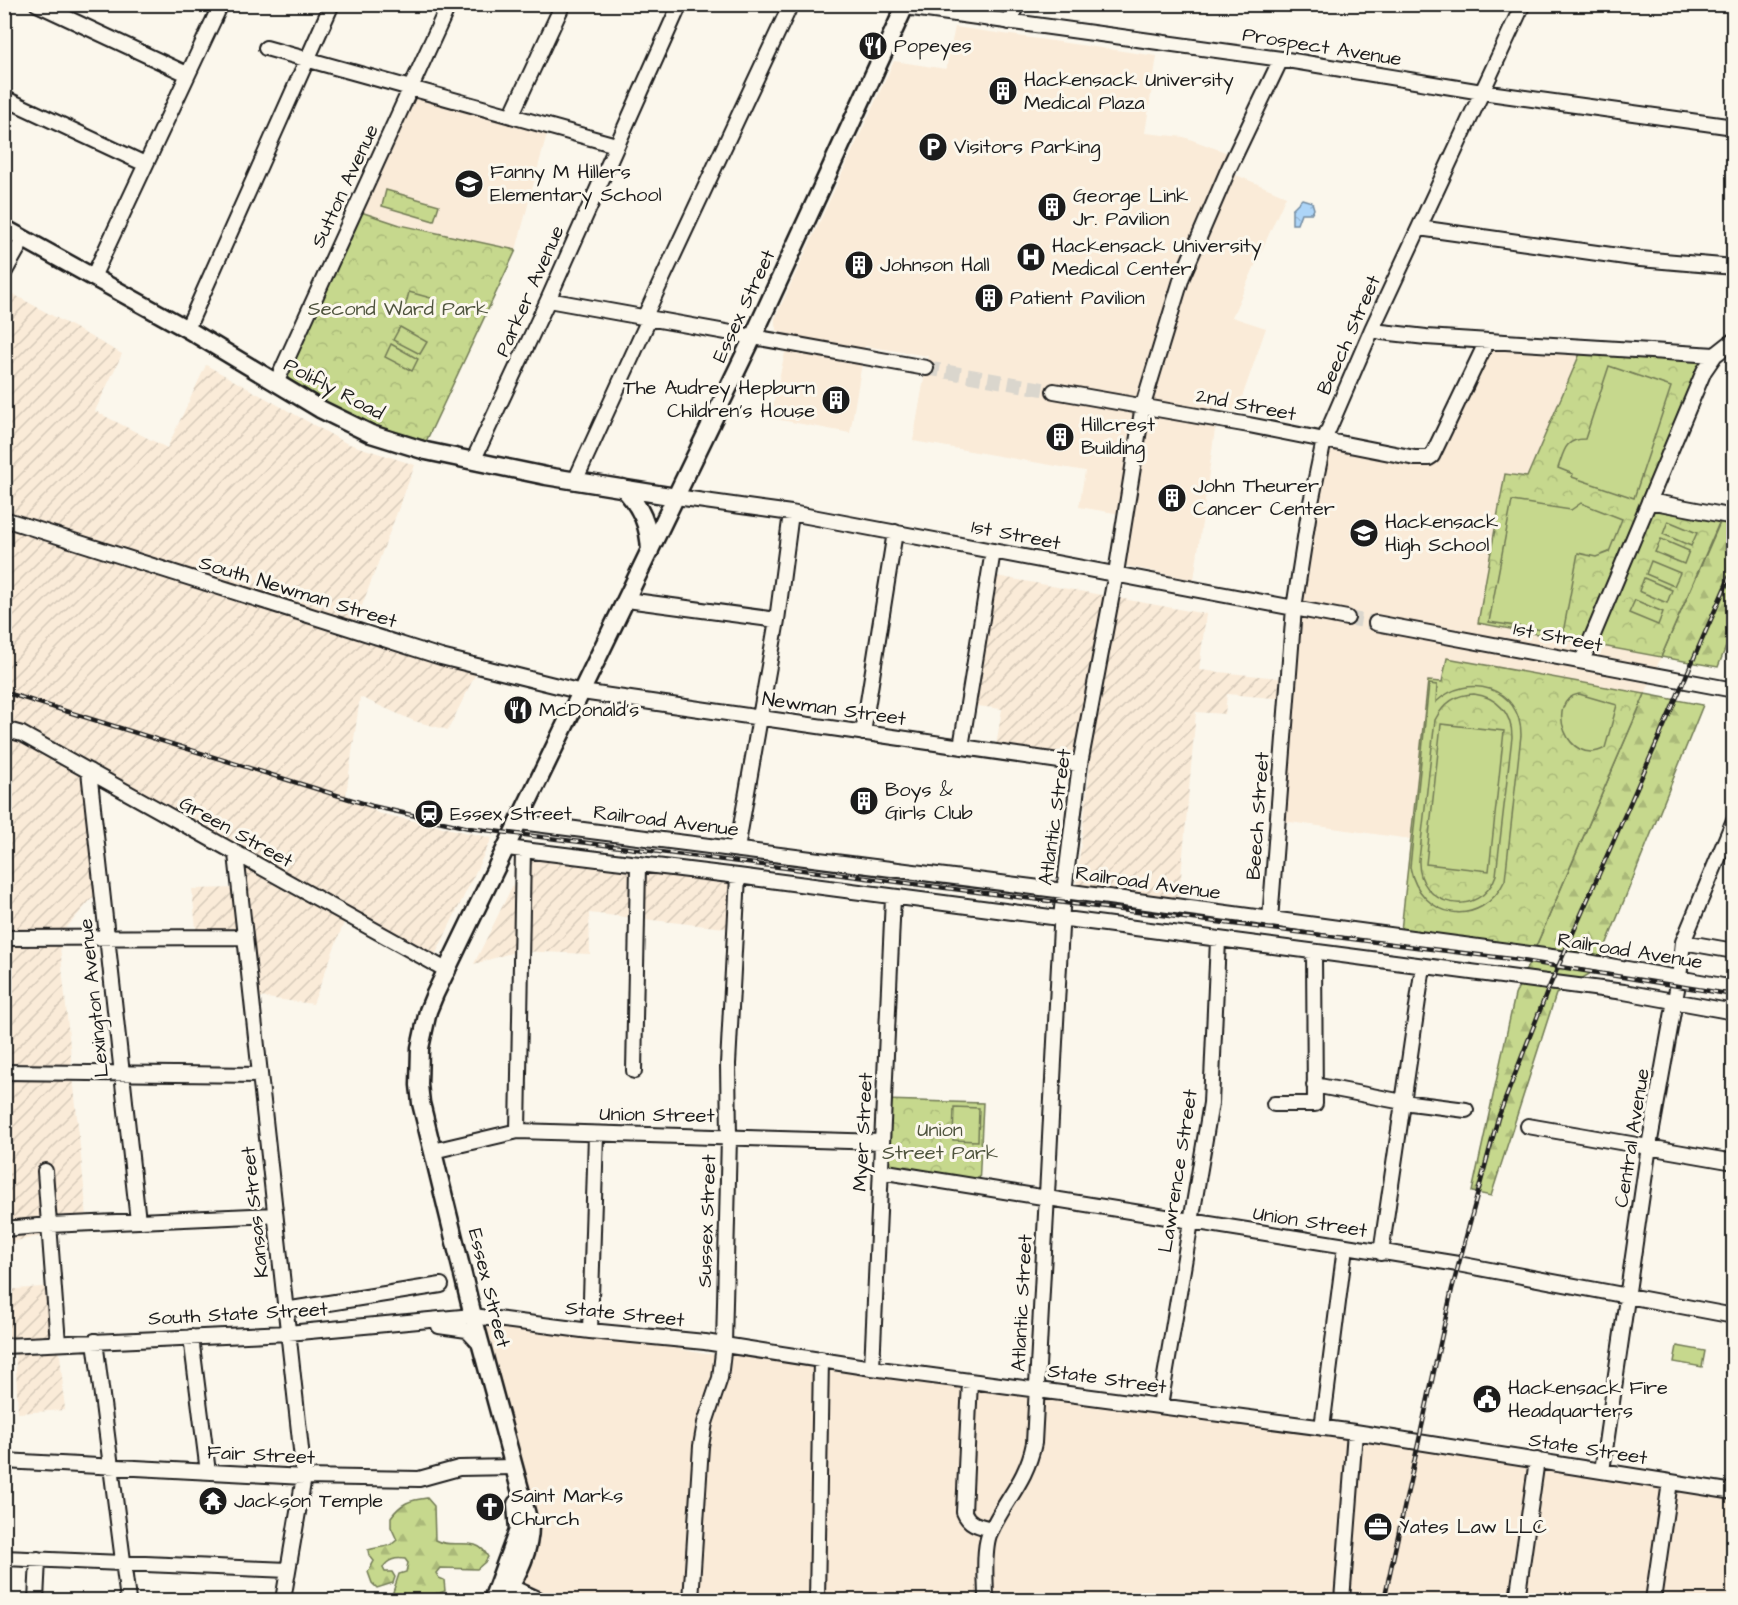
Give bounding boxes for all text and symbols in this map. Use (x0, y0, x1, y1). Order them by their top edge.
street label: Prospect Avenue (1240, 21, 1404, 73)
restaurant icon: Popeyes (857, 30, 889, 62)
place label: Popeyes (894, 32, 972, 61)
place label: Hackensack University Medical Plaza (1024, 66, 1234, 117)
building icon: Hackensack University Medical Plaza (987, 75, 1019, 107)
street label: Sutton Avenue (304, 119, 386, 252)
parking icon: Visitors Parking (917, 131, 949, 163)
place label: Visitors Parking (954, 133, 1101, 162)
place label: Fanny M Hillers Elementary School (490, 158, 662, 210)
school or university icon: Fanny M Hillers Elementary School (453, 168, 485, 200)
place label: George Link Jr. Pavilion (1073, 182, 1188, 233)
building icon: George Link Jr. Pavilion (1036, 191, 1068, 223)
street label: Parker Avenue (489, 221, 572, 361)
place label: Hackensack University Medical Center (1052, 232, 1262, 283)
hospital icon: Hackensack University Medical Center (1015, 241, 1047, 273)
street label: Essex Street (706, 245, 782, 367)
building icon: Johnson Hall (843, 249, 875, 281)
place label: Johnson Hall (880, 251, 990, 279)
street label: Beech Street (1310, 271, 1388, 399)
building icon: Patient Pavilion (973, 282, 1005, 314)
place label: Patient Pavilion (1010, 284, 1145, 312)
park label: Second Ward Park (308, 295, 488, 323)
street label: Polifly Road (278, 351, 389, 428)
place label: The Audrey Hepburn Children's House (623, 374, 815, 425)
street label: 2nd Street (1194, 382, 1298, 428)
building icon: The Audrey Hepburn Children's House (820, 384, 852, 416)
place label: Hillcrest Building (1081, 411, 1155, 463)
building icon: Hillcrest Building (1044, 421, 1076, 453)
place label: John Theurer Cancer Center (1193, 472, 1335, 523)
building icon: John Theurer Cancer Center (1156, 482, 1188, 514)
place label: Hackensack High School (1385, 508, 1498, 560)
street label: 1st Street (969, 513, 1063, 557)
school or university icon: Hackensack High School (1348, 517, 1380, 549)
street label: South Newman Street (196, 549, 400, 635)
street label: 1st Street (1511, 615, 1605, 659)
street label: Newman Street (760, 685, 908, 733)
restaurant icon: McDonald's (502, 694, 534, 726)
place label: McDonald's (539, 696, 639, 724)
street label: Atlantic Street (1032, 747, 1078, 887)
street label: Beech Street (1240, 751, 1276, 881)
place label: Boys & Girls Club (885, 776, 973, 827)
building icon: Boys & Girls Club (848, 785, 880, 817)
street label: Green Street (174, 789, 298, 875)
station icon: Essex Street (413, 798, 445, 830)
street label: Railroad Avenue (592, 798, 740, 844)
place label: Essex Street (450, 800, 572, 828)
street label: Railroad Avenue (1074, 859, 1223, 907)
street label: Lexington Avenue (72, 917, 117, 1079)
street label: Railroad Avenue (1556, 926, 1705, 976)
street label: Central Avenue (1607, 1066, 1657, 1210)
street label: Myer Street (846, 1072, 881, 1192)
street label: Lawrence Street (1151, 1087, 1205, 1255)
street label: Union Street (599, 1100, 715, 1130)
park label: Union Street Park (882, 1116, 998, 1167)
street label: Kansas Street (234, 1145, 276, 1279)
street label: Sussex Street (691, 1154, 723, 1288)
street label: Union Street (1251, 1199, 1369, 1245)
street label: Essex Street (461, 1225, 517, 1351)
street label: Atlantic Street (1004, 1234, 1040, 1372)
street label: State Street (564, 1294, 686, 1334)
street label: South State Street (147, 1295, 329, 1333)
street label: State Street (1046, 1357, 1168, 1401)
place label: Hackensack Fire Headquarters (1508, 1374, 1668, 1425)
public building icon: Hackensack Fire Headquarters (1471, 1383, 1503, 1415)
street label: State Street (1527, 1426, 1649, 1472)
street label: Fair Street (206, 1438, 316, 1472)
place label: Saint Marks Church (511, 1482, 623, 1533)
temple icon: Jackson Temple (197, 1485, 229, 1517)
place label: Jackson Temple (234, 1487, 383, 1515)
church icon: Saint Marks Church (474, 1491, 506, 1523)
office icon: Yates Law LLC (1362, 1511, 1394, 1543)
place label: Yates Law LLC (1399, 1513, 1547, 1541)

